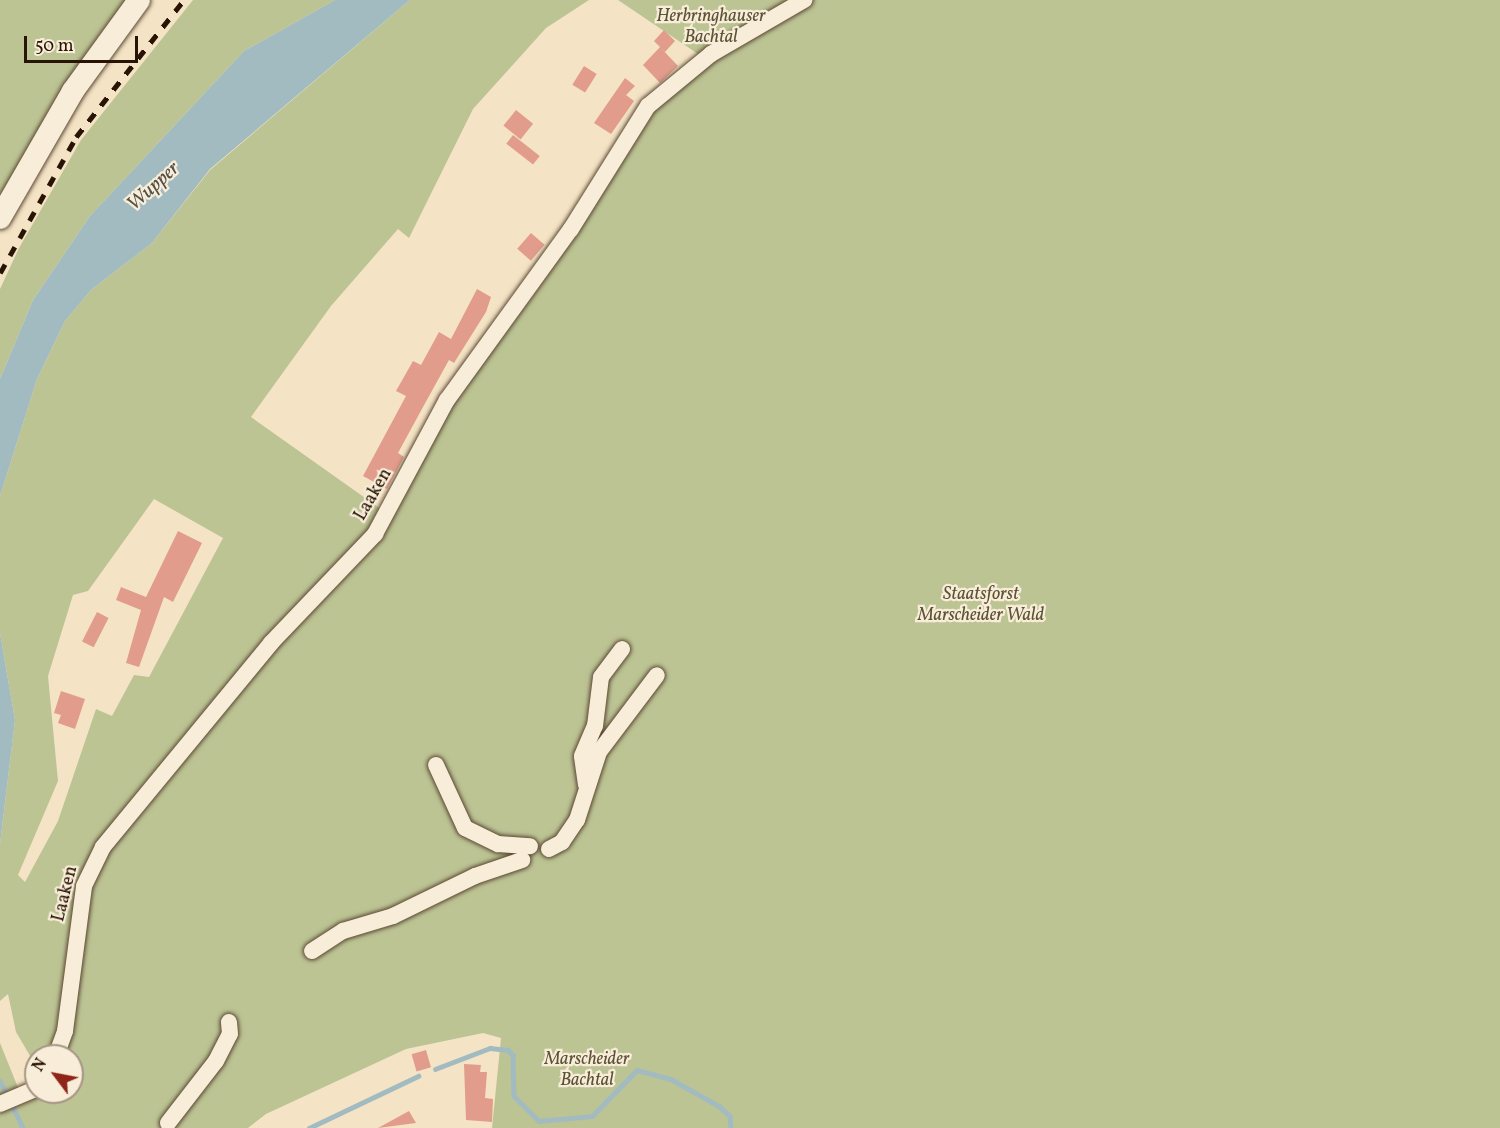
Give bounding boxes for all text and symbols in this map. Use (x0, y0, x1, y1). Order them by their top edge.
park label: Herbringhauser Bachtal (656, 7, 766, 50)
scale bar (27, 24, 141, 62)
text: 50 m (35, 34, 74, 59)
water label: Wupper (123, 157, 185, 217)
street label: Laaken (350, 465, 398, 525)
park label: Staatsforst Marscheider Wald (918, 585, 1044, 628)
street label: Laaken (49, 864, 83, 924)
north arrow (24, 1044, 84, 1104)
park label: Marscheider Bachtal (544, 1050, 630, 1092)
text: N (28, 1055, 53, 1076)

